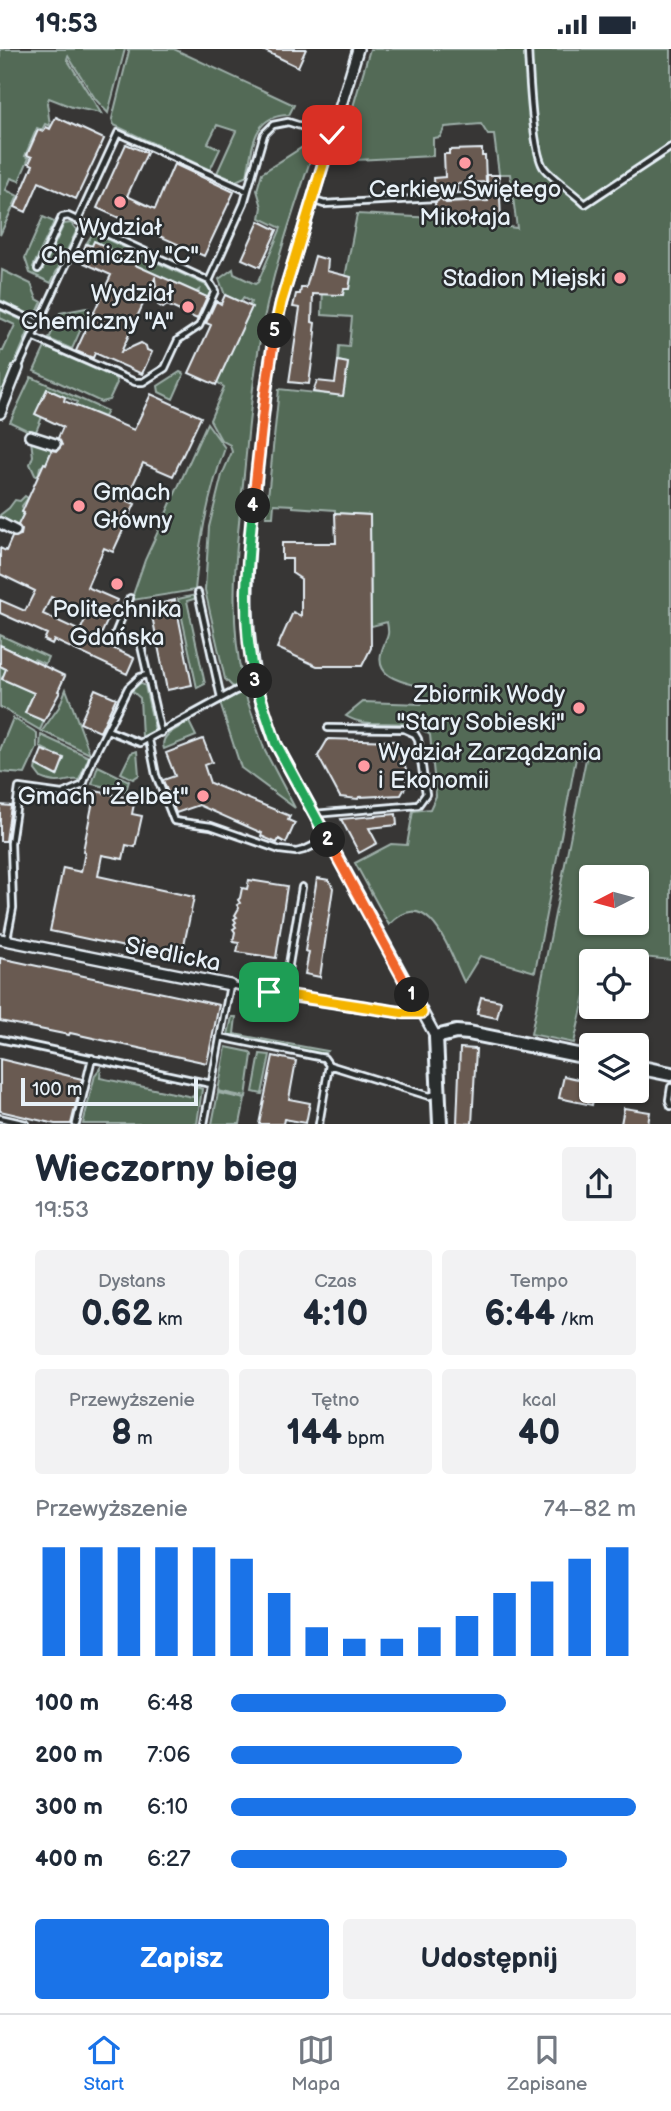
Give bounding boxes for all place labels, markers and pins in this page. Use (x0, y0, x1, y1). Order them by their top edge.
pin (302, 105, 362, 165)
marker: Cerkiew Świętego Mikołaja (457, 155, 473, 171)
place label: Cerkiew Świętego Mikołaja (369, 174, 561, 232)
marker: Wydział Chemiczny "C" (112, 194, 128, 210)
place label: Wydział Chemiczny "C" (41, 213, 199, 270)
place label: Stadion Miejski (443, 264, 606, 293)
marker: Stadion Miejski (612, 270, 628, 286)
place label: Wydział Chemiczny "A" (21, 279, 175, 336)
marker: Wydział Chemiczny "A" (180, 299, 196, 315)
pin: 5 (258, 313, 292, 349)
place label: Gmach Główny (93, 478, 173, 535)
pin: 4 (236, 489, 270, 524)
marker: Gmach Główny (71, 498, 87, 514)
marker: Politechnika Gdańska (109, 576, 125, 592)
place label: Politechnika Gdańska (52, 595, 182, 652)
pin: 3 (238, 663, 272, 699)
place label: Zbiornik Wody "Stary Sobieski" (396, 680, 565, 737)
marker: Zbiornik Wody "Stary Sobieski" (571, 700, 587, 716)
place label: Wydział Zarządzania i Ekonomii (378, 738, 602, 795)
marker: Wydział Zarządzania i Ekonomii (356, 758, 372, 774)
place label: Gmach "Żelbet" (18, 782, 189, 811)
marker: Gmach "Żelbet" (195, 788, 211, 804)
pin: 2 (310, 823, 346, 857)
pin (239, 962, 299, 1022)
pin: 1 (394, 977, 430, 1013)

